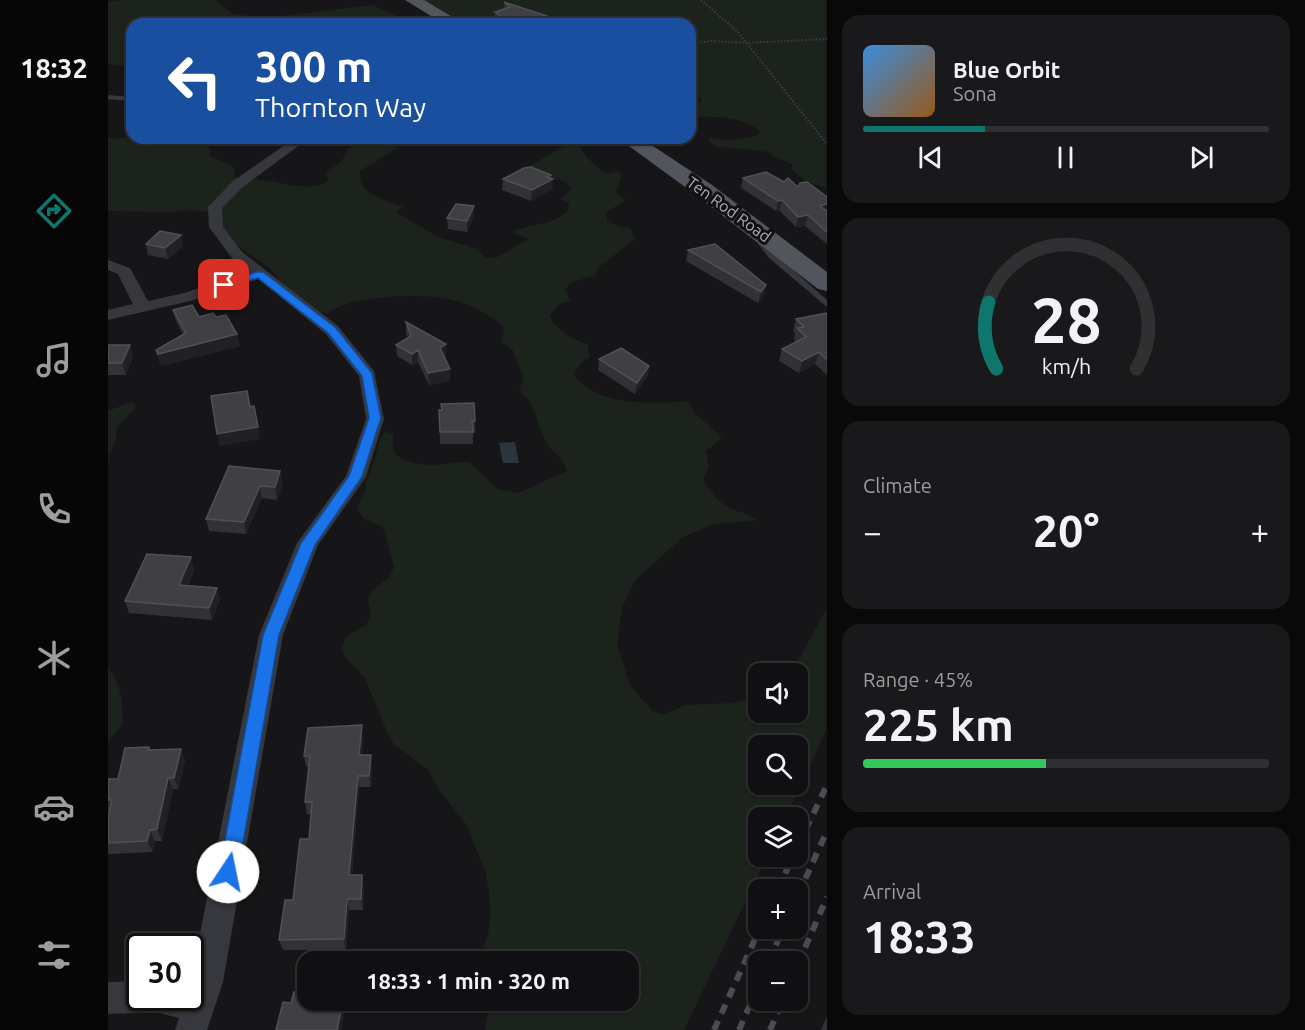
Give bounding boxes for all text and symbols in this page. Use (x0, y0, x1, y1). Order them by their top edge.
icon: left (156, 42, 234, 120)
text: 300 m (255, 43, 372, 90)
text: 18:32 (20, 53, 88, 83)
text: Blue Orbit (953, 57, 1060, 82)
text: Sona (953, 82, 997, 105)
text: Thornton Way (255, 92, 426, 122)
icon: previous (914, 141, 947, 174)
icon: pause (1049, 141, 1082, 174)
icon: next (1185, 141, 1218, 174)
street label: Ten Rod Road (684, 173, 774, 245)
icon: directions (33, 190, 75, 232)
pin (198, 259, 249, 310)
icon: arrive (207, 268, 240, 301)
text: 28 (1031, 285, 1101, 355)
icon: music (33, 339, 75, 381)
text: km/h (1041, 354, 1091, 378)
text: Climate (863, 474, 932, 497)
icon: phone (33, 488, 75, 530)
text: 20° (1033, 505, 1099, 556)
text: − (863, 513, 882, 550)
text: + (1250, 513, 1269, 550)
icon: climate (33, 637, 75, 679)
map controls (748, 663, 808, 1011)
button: sound (748, 663, 808, 723)
text: Range · 45% (863, 668, 973, 691)
text: 225 km (863, 699, 1014, 750)
button: search (748, 735, 808, 795)
icon: car (33, 786, 75, 828)
button: layers (748, 807, 808, 867)
position arrow (196, 840, 260, 904)
button: + (748, 879, 808, 939)
text: Arrival (863, 880, 921, 903)
text: 18:33 (863, 911, 976, 962)
speed limit sign: 30 (126, 933, 204, 1011)
icon: filters (33, 934, 75, 976)
button: − (748, 951, 808, 1011)
text: 18:33 · 1 min · 320 m (366, 968, 570, 993)

